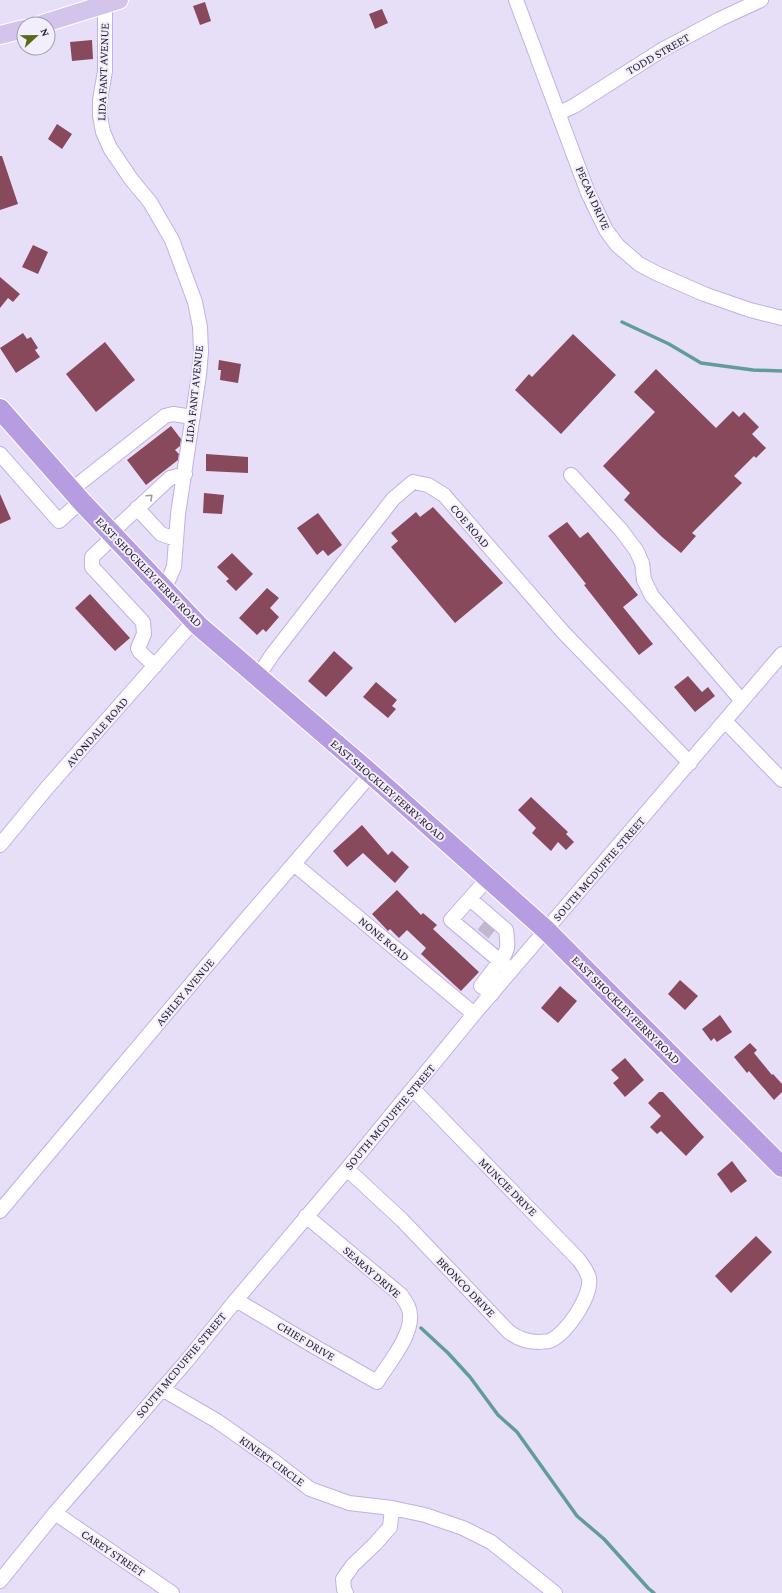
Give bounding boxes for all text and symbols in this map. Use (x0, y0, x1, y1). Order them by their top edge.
north arrow (16, 16, 56, 56)
street label: LIDA FANT AVENUE (94, 22, 112, 121)
text: N (38, 27, 52, 38)
street label: TODD STREET (624, 30, 693, 78)
street label: PECAN DRIVE (573, 164, 613, 232)
street label: LIDA FANT AVENUE (182, 344, 206, 443)
one-way arrow (145, 494, 152, 501)
street label: COE ROAD (447, 501, 493, 551)
street label: EAST SHOCKLEY FERRY ROAD (93, 514, 205, 630)
street label: AVONDALE ROAD (63, 694, 131, 770)
street label: EAST SHOCKLEY FERRY ROAD (328, 736, 448, 844)
street label: SOUTH MCDUFFIE STREET (550, 814, 648, 924)
street label: NONE ROAD (356, 914, 412, 964)
street label: EAST SHOCKLEY FERRY ROAD (569, 953, 683, 1067)
street label: ASHLEY AVENUE (153, 955, 217, 1028)
street label: SOUTH MCDUFFIE STREET (342, 1061, 439, 1173)
street label: MUNCIE DRIVE (476, 1155, 540, 1219)
street label: SEARAY DRIVE (340, 1243, 404, 1301)
street label: BRONCO DRIVE (434, 1254, 498, 1320)
street label: SOUTH MCDUFFIE STREET (133, 1309, 230, 1421)
street label: CHIEF DRIVE (275, 1318, 338, 1364)
street label: KINERT CIRCLE (237, 1433, 308, 1490)
street label: CAREY STREET (79, 1527, 148, 1580)

